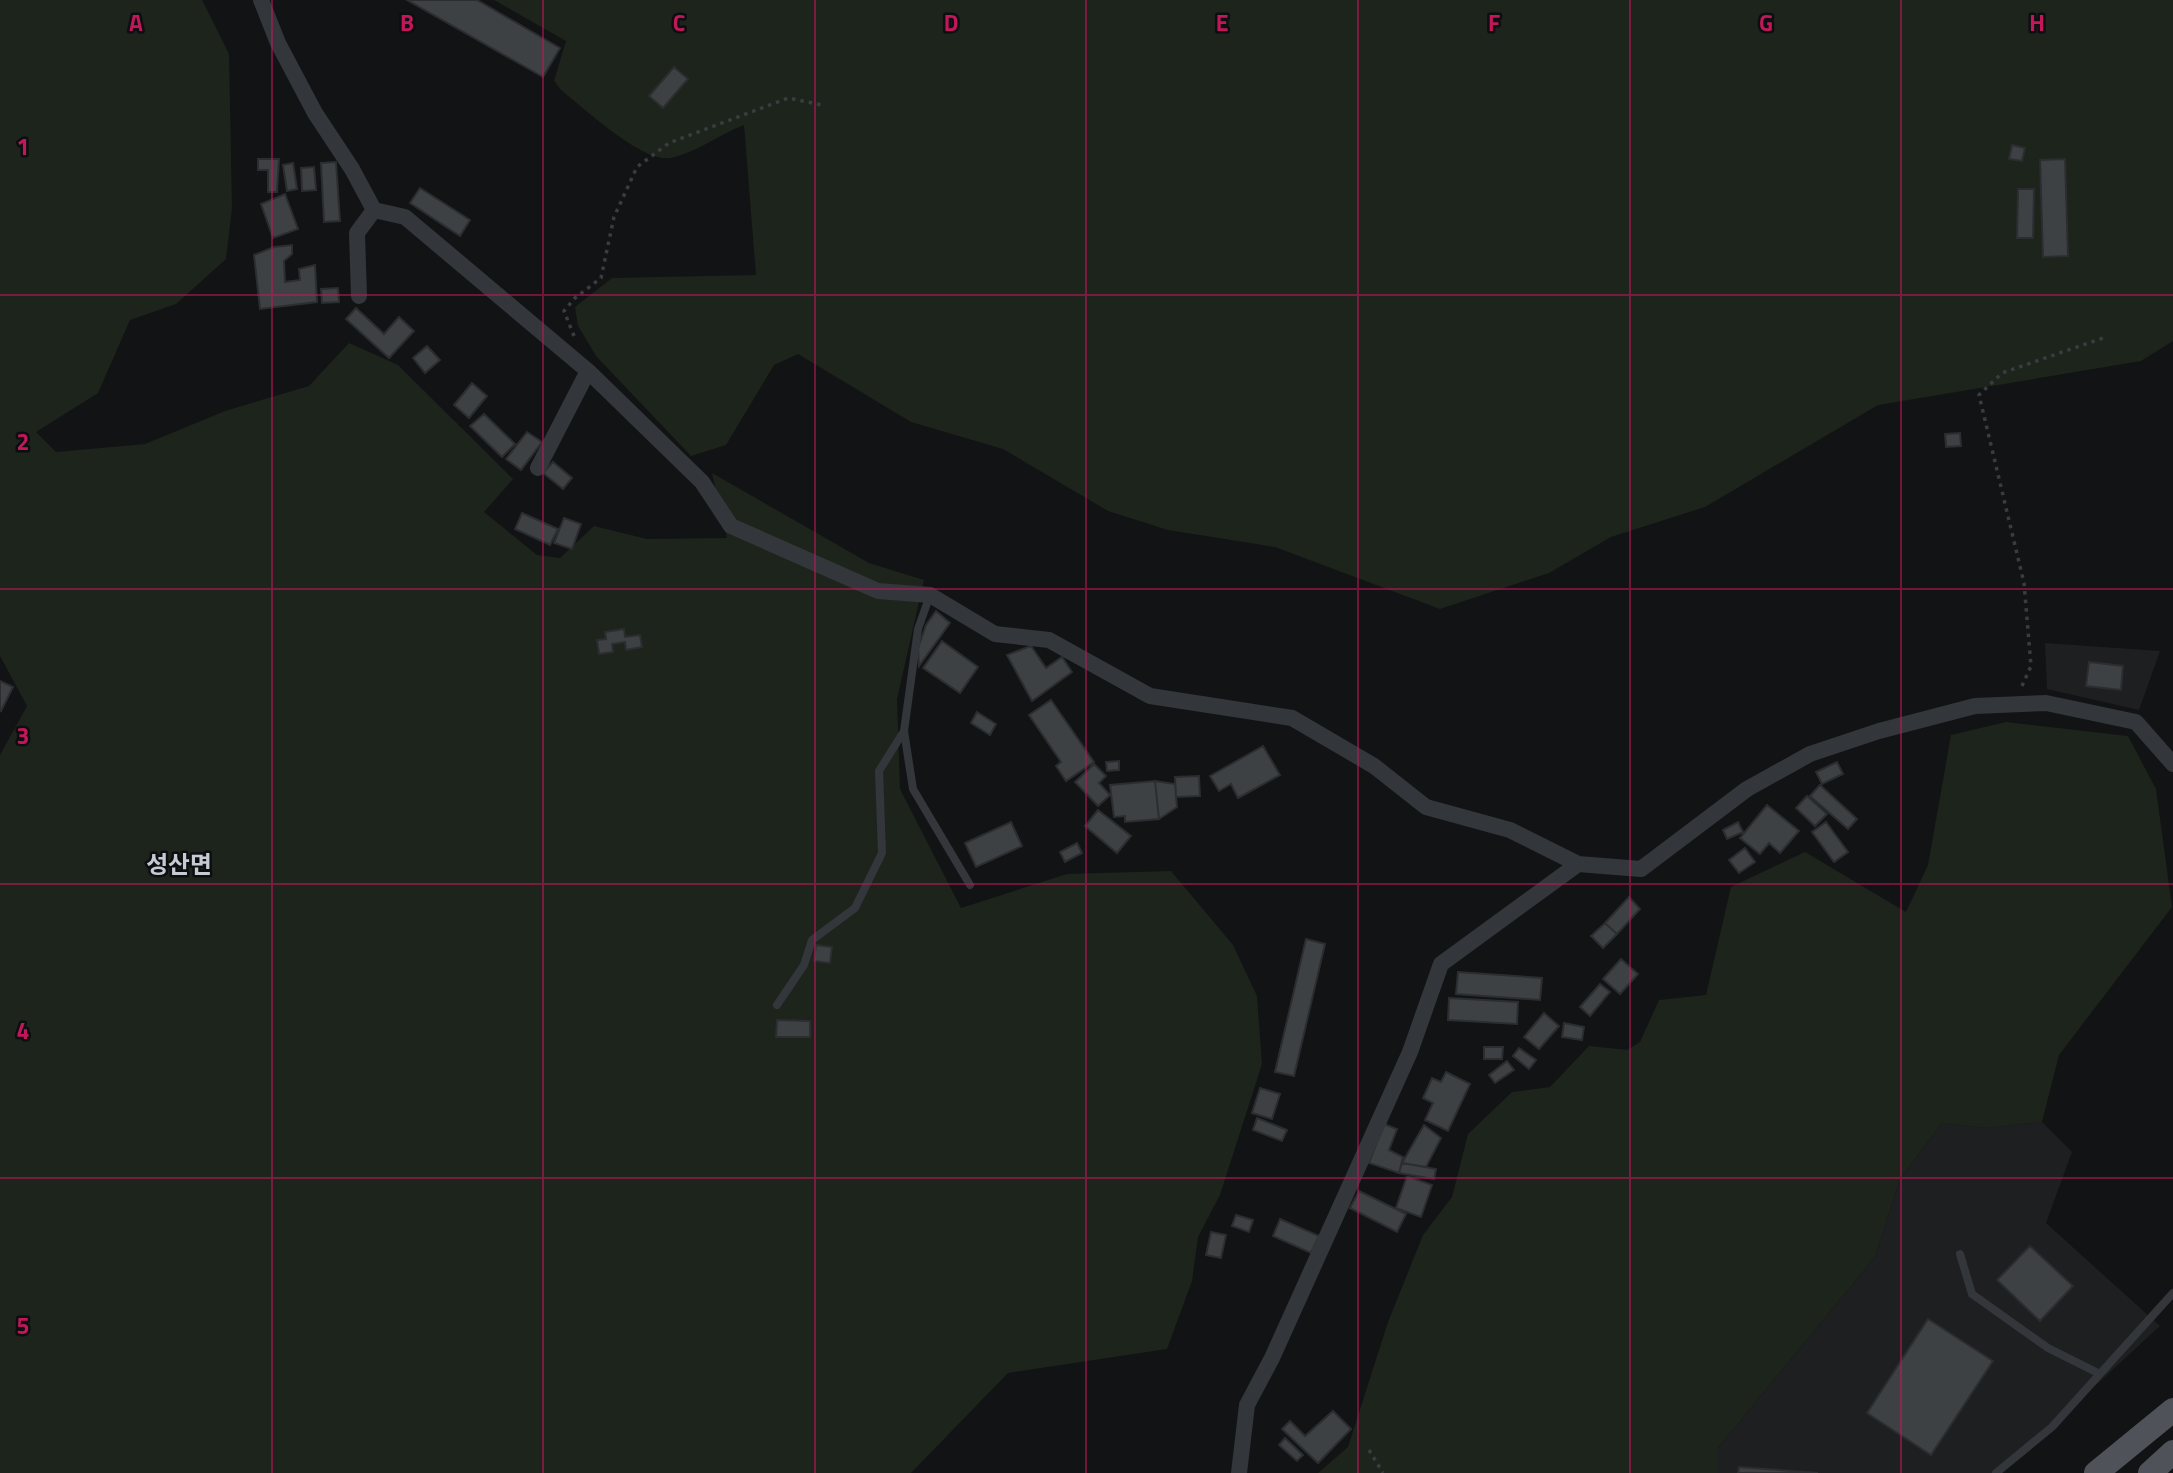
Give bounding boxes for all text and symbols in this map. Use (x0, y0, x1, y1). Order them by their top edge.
text: A (129, 5, 143, 40)
text: B (400, 5, 414, 40)
text: C (673, 5, 685, 40)
text: D (944, 5, 958, 40)
text: E (1216, 5, 1228, 40)
text: F (1488, 5, 1500, 40)
text: G (1759, 5, 1773, 40)
text: H (2029, 5, 2045, 40)
text: 1 (17, 129, 29, 164)
text: 2 (17, 424, 29, 459)
text: 3 (17, 718, 29, 753)
district label: 성산면 (146, 846, 212, 882)
text: 4 (17, 1013, 29, 1048)
text: 5 (17, 1308, 29, 1343)

